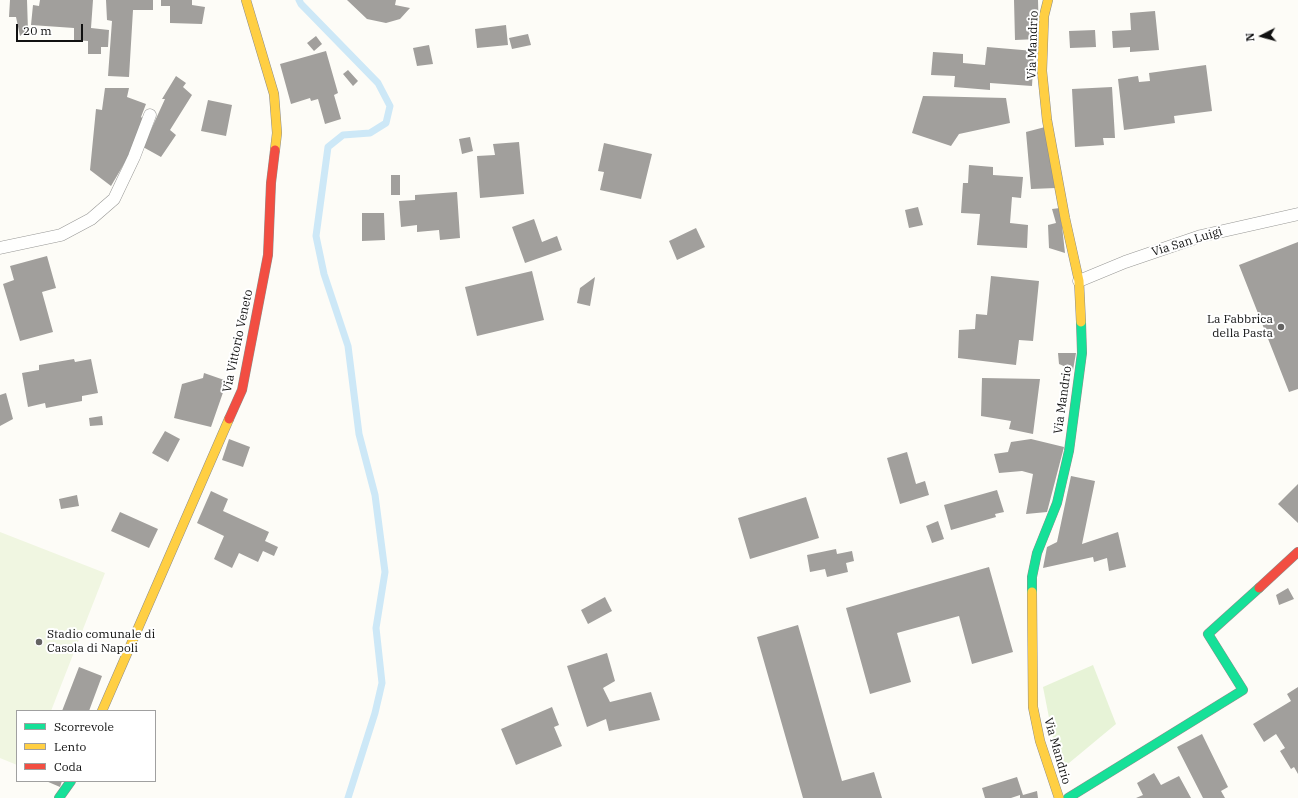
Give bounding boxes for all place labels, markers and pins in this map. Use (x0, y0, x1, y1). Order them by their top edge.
place label: La Fabbrica della Pasta (1207, 313, 1273, 341)
marker: La Fabbrica della Pasta (1276, 322, 1286, 332)
place label: Stadio comunale di Casola di Napoli (47, 628, 155, 656)
marker: Stadio comunale di Casola di Napoli (34, 637, 44, 647)

